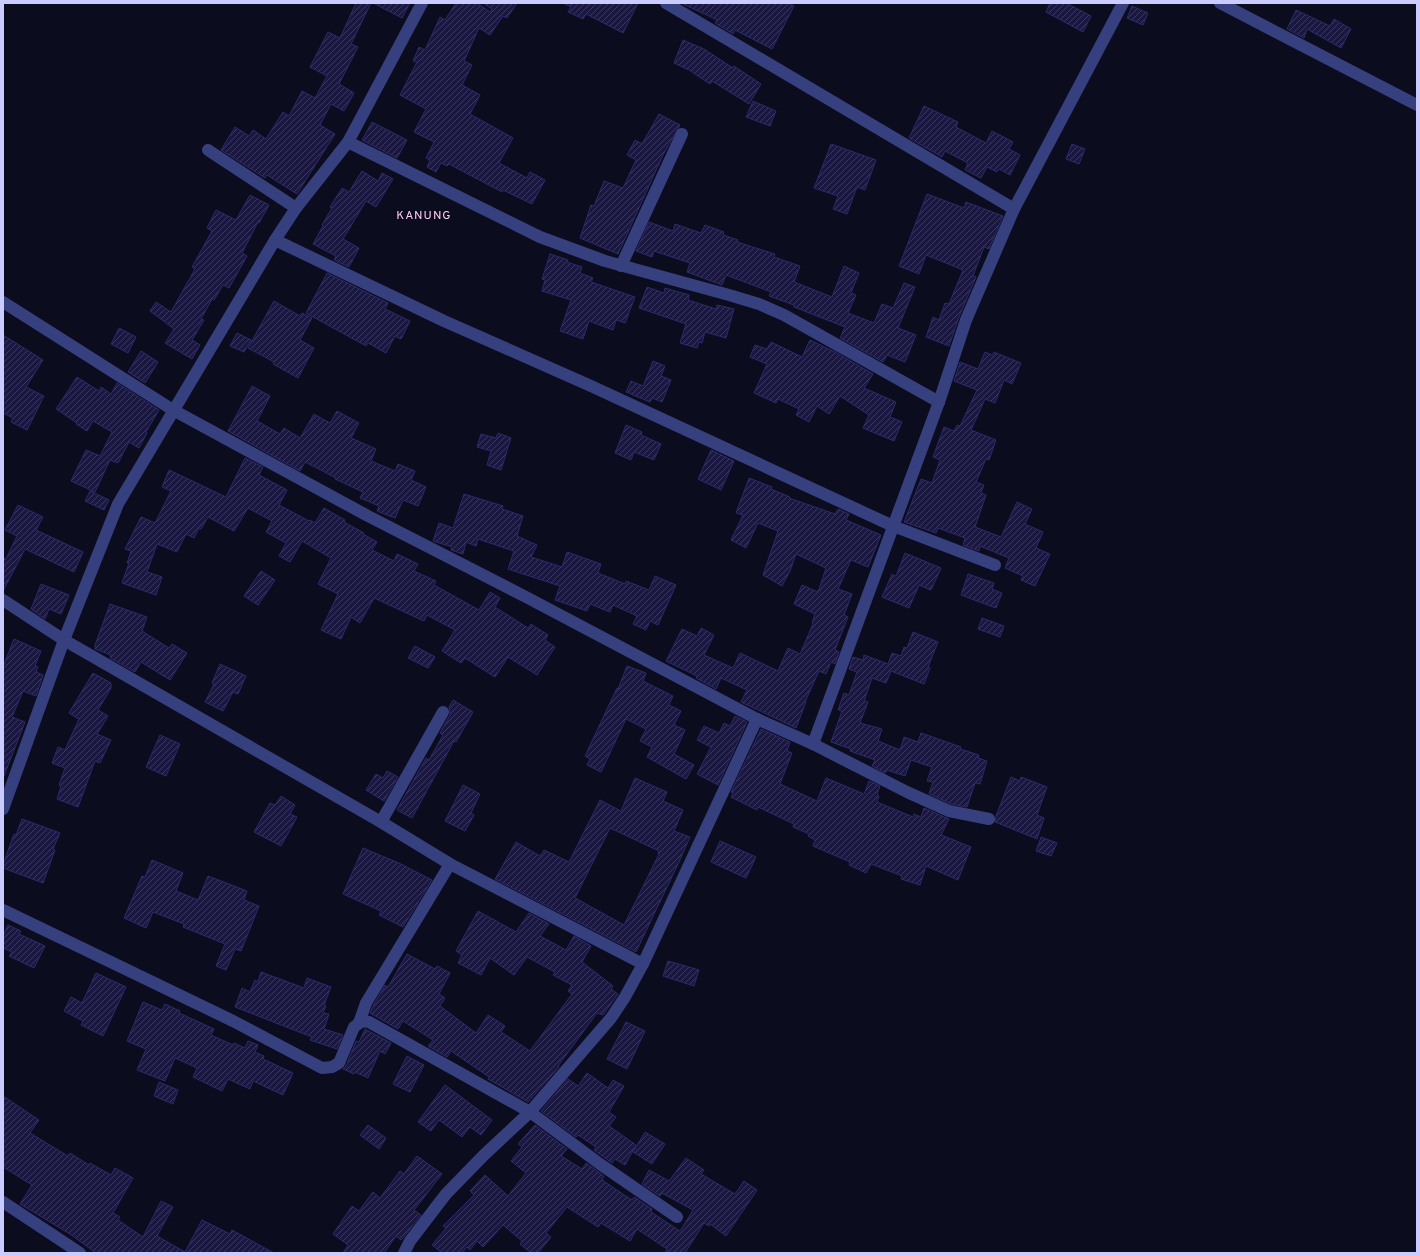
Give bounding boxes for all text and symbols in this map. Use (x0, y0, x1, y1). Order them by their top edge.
district label: KANUNG (396, 208, 452, 224)

